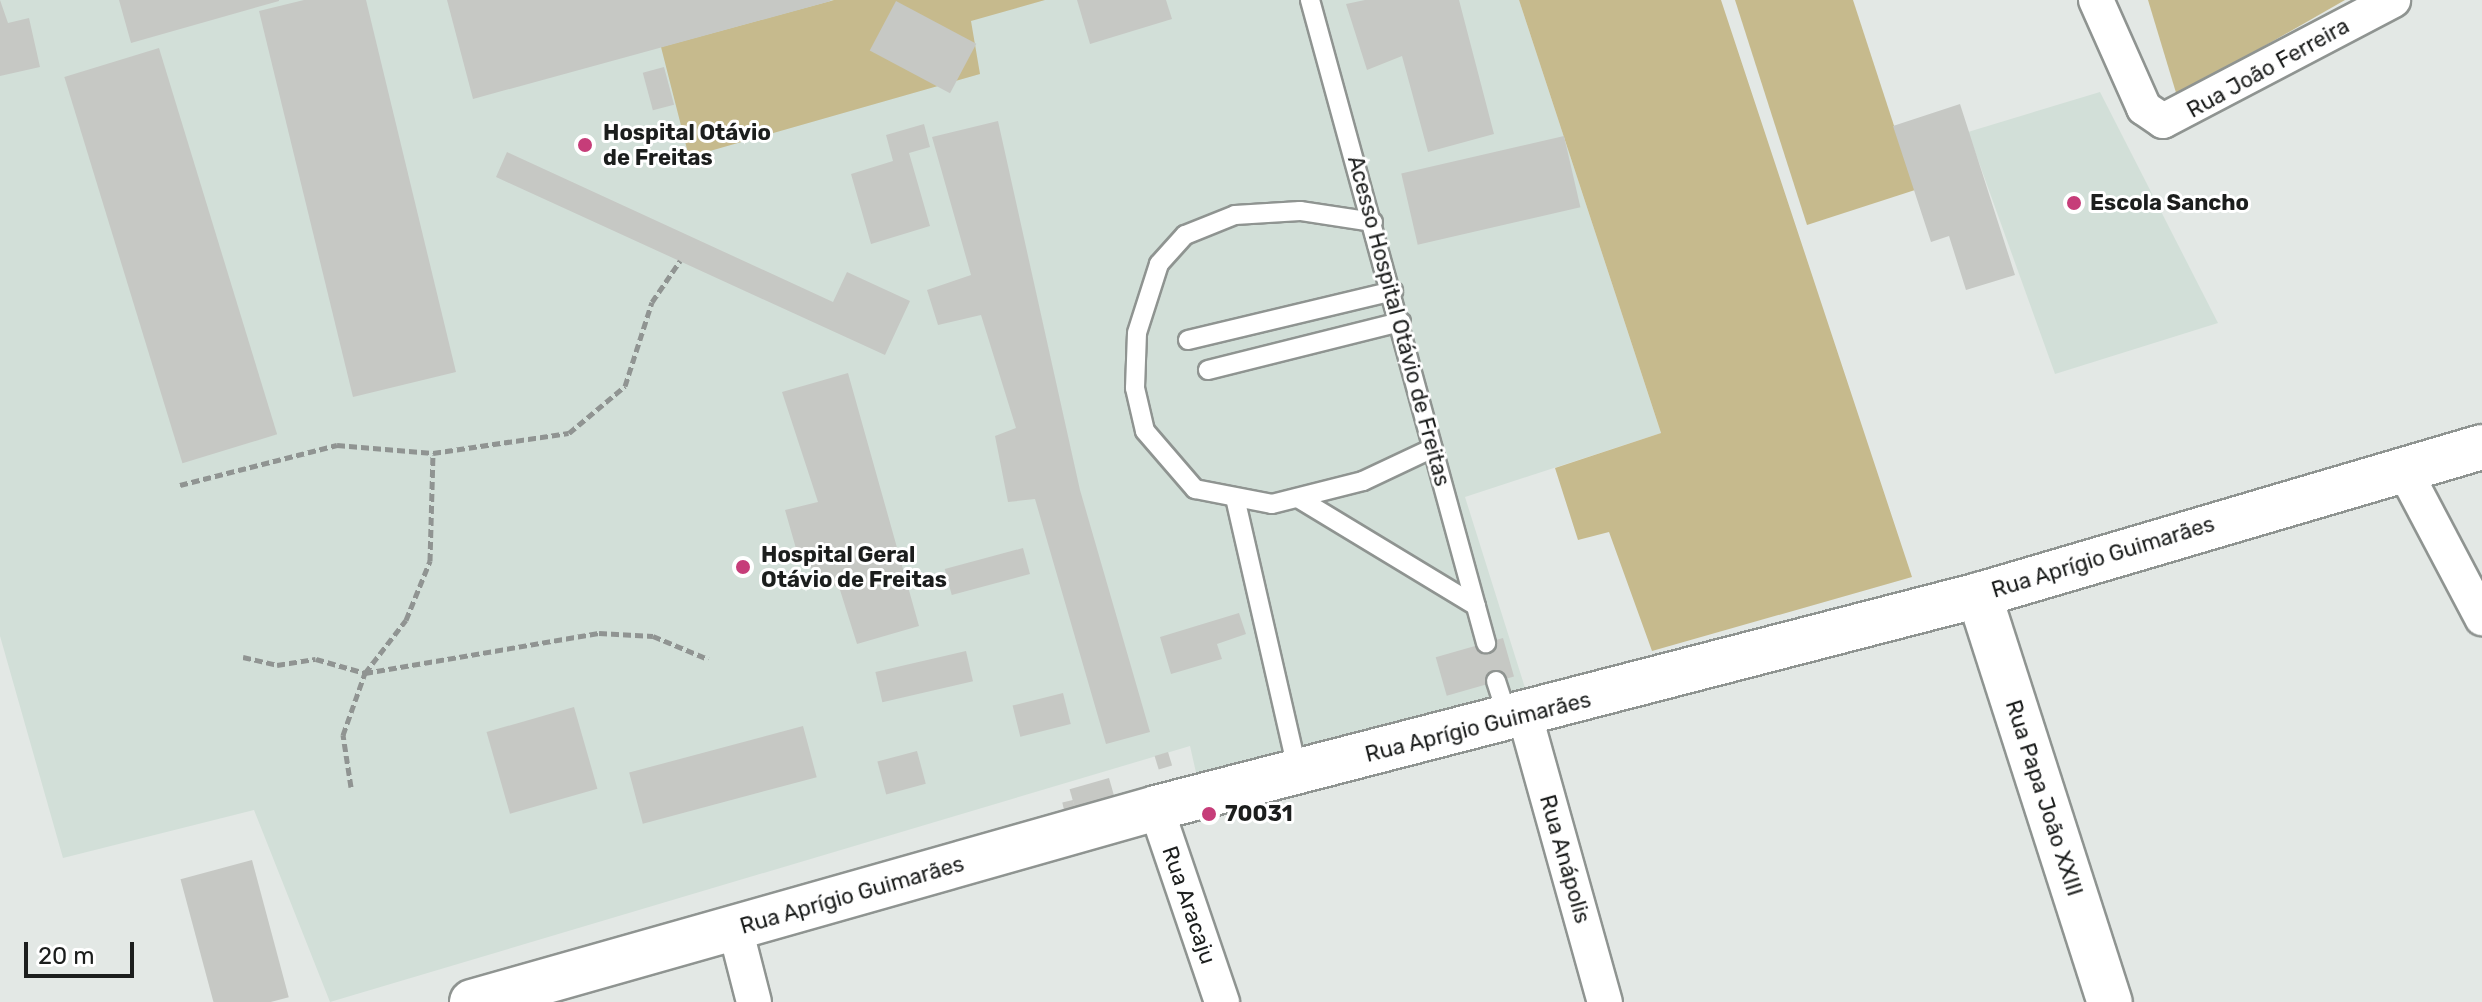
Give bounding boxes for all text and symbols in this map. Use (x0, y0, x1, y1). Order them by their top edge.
street label: Rua João Ferreira (2182, 13, 2354, 123)
place label: Hospital Otávio de Freitas (603, 119, 771, 170)
marker: Hospital Otávio de Freitas (574, 134, 596, 156)
street label: Acesso Hospital Otávio de Freitas (1342, 153, 1456, 489)
place label: Escola Sancho (2090, 190, 2249, 216)
marker: Escola Sancho (2065, 194, 2083, 212)
street label: Rua Aprígio Guimarães (1988, 510, 2218, 604)
place label: Hospital Geral Otávio de Freitas (761, 541, 947, 592)
marker: Hospital Geral Otávio de Freitas (732, 556, 754, 578)
street label: Rua Aprígio Guimarães (1362, 686, 1594, 768)
street label: Rua Papa João XXIII (2000, 697, 2088, 899)
street label: Rua Anápolis (1534, 791, 1596, 927)
place label: 70031 (1225, 801, 1293, 827)
marker: 70031 (1200, 805, 1218, 823)
street label: Rua Aracaju (1156, 842, 1222, 968)
street label: Rua Aprígio Guimarães (737, 850, 967, 940)
scale bar (28, 926, 138, 976)
text: 20 m (38, 942, 95, 970)

